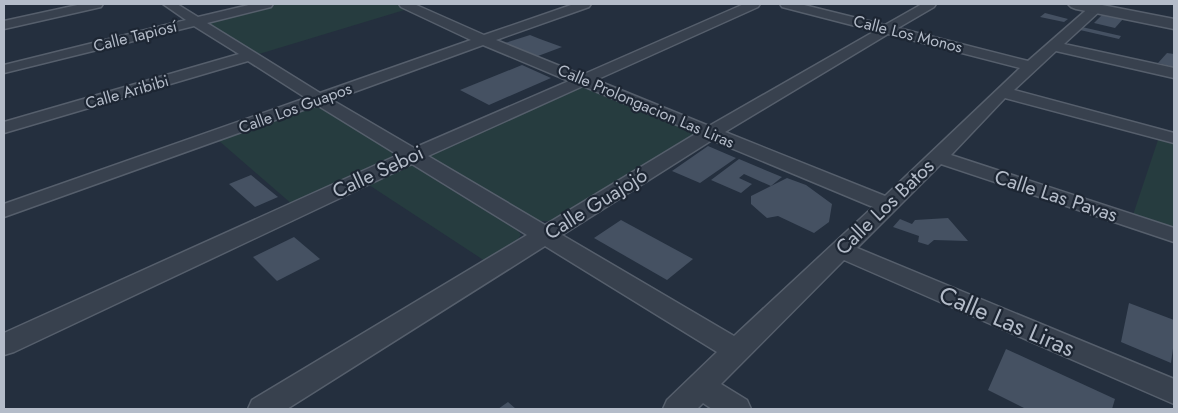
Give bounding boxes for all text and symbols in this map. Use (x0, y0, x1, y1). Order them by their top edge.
street label: Calle Los Monos (851, 9, 965, 59)
street label: Calle Tapiosí (91, 14, 180, 57)
street label: Calle Prolongacion Las Liras (554, 58, 738, 154)
street label: Calle Aribibi (83, 69, 171, 115)
street label: Calle Los Guapos (235, 77, 355, 139)
street label: Calle Seboi (328, 138, 428, 206)
street label: Calle Los Batos (829, 152, 941, 262)
street label: Calle Guajojó (539, 161, 653, 247)
street label: Calle Las Pavas (991, 162, 1121, 230)
street label: Calle Las Liras (934, 277, 1080, 365)

